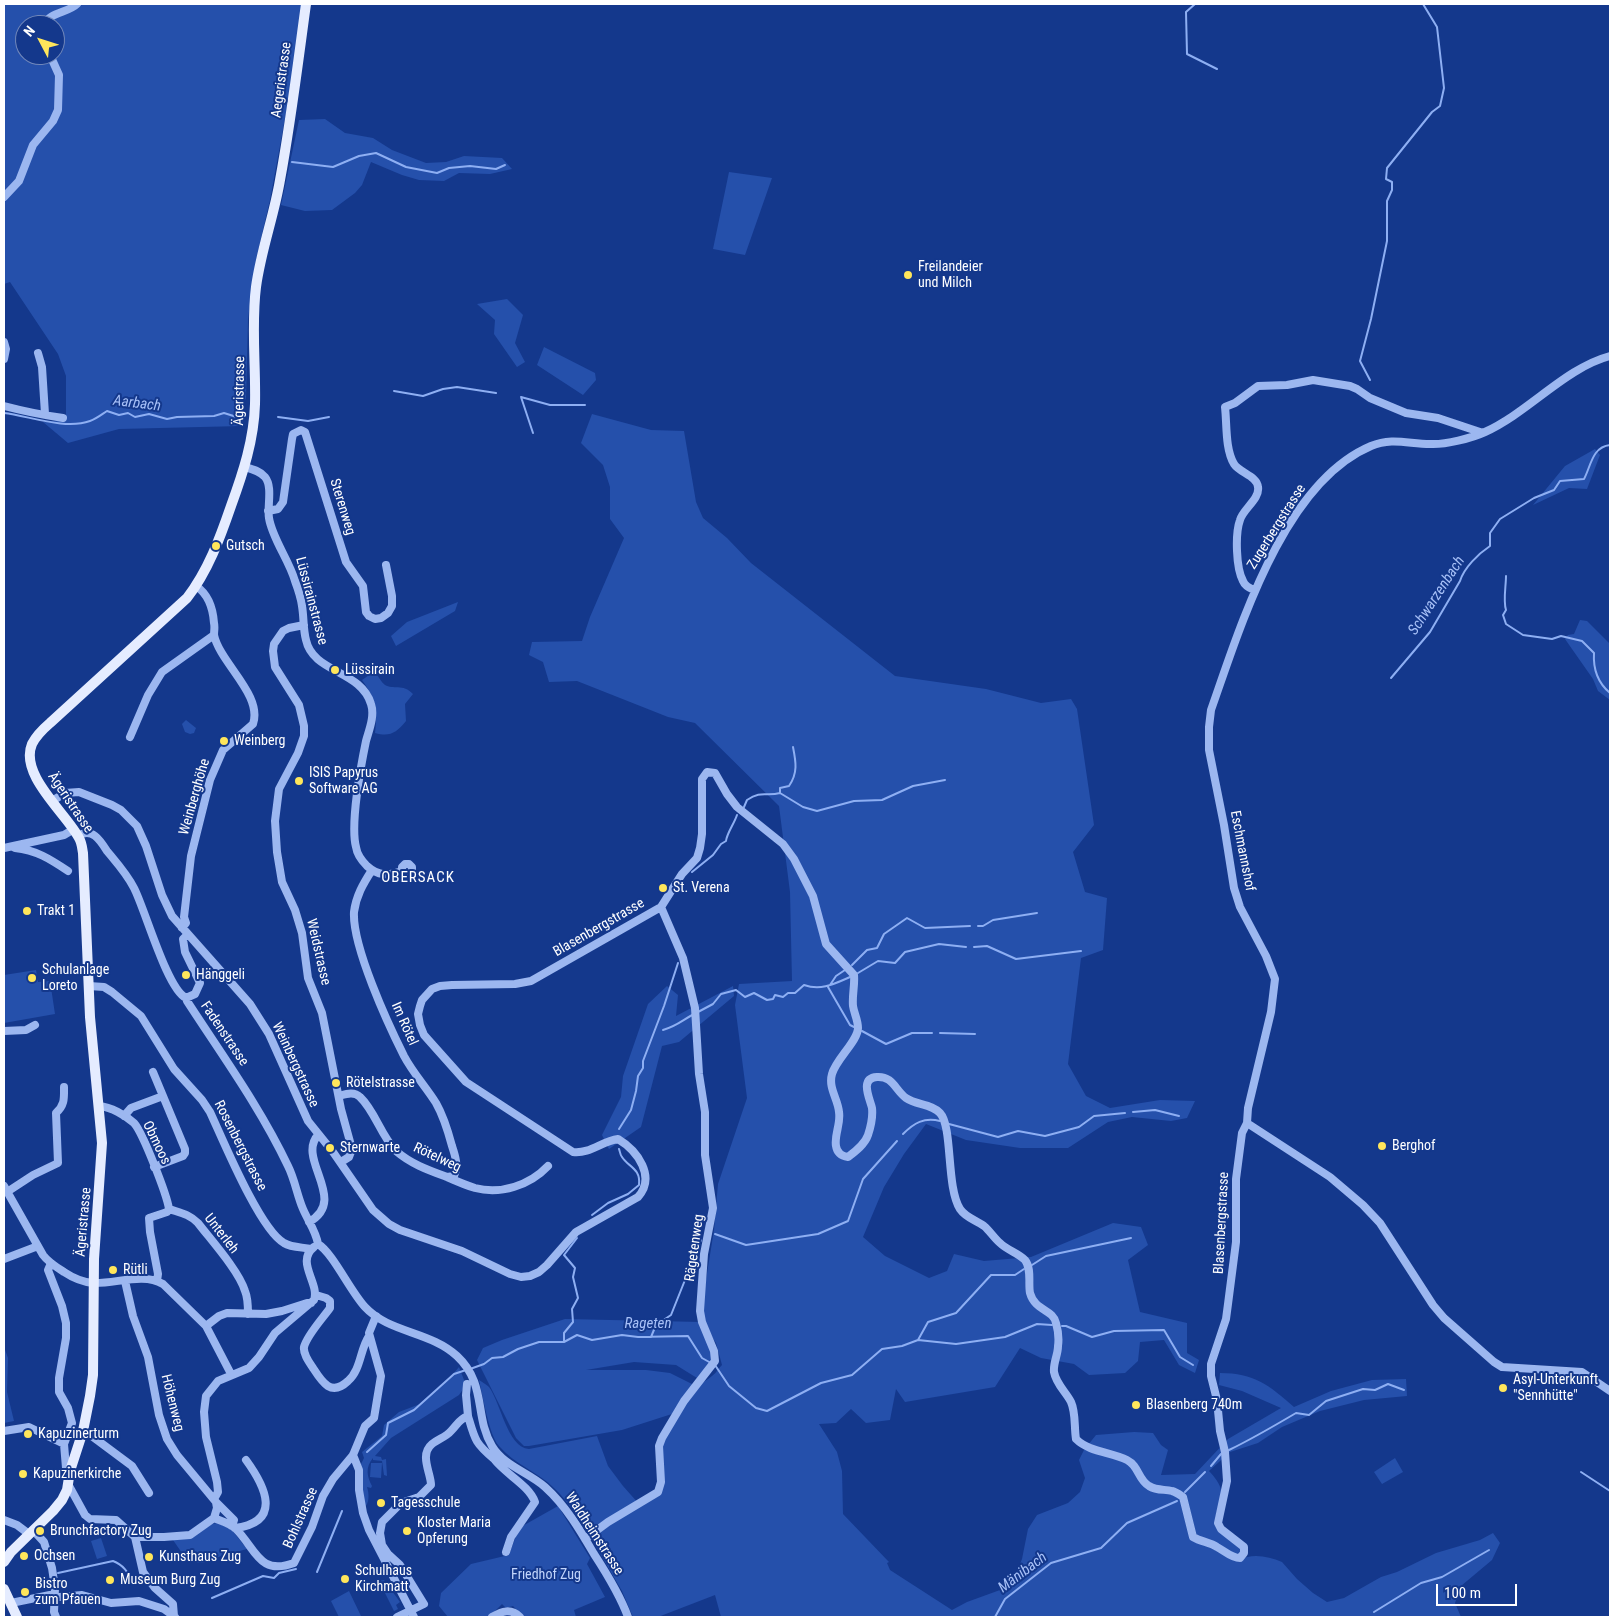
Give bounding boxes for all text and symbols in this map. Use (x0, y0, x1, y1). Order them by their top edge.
north arrow (15, 15, 65, 65)
text: N (20, 23, 38, 39)
street label: Aegeristrasse (268, 41, 296, 119)
place label: Freilandeier und Milch (918, 259, 983, 292)
marker: Freilandeier und Milch (902, 269, 914, 281)
street label: Ägeristrasse (231, 356, 249, 426)
water label: Aarbach (112, 392, 162, 416)
street label: Sterenweg (325, 477, 359, 537)
street label: Zugerbergstrasse (1244, 482, 1310, 572)
place label: Gutsch (226, 538, 265, 554)
marker: Gutsch (210, 540, 222, 552)
water label: Schwarzenbach (1405, 553, 1469, 639)
street label: Lüssirainstrasse (291, 555, 331, 647)
place label: Lüssirain (345, 662, 395, 678)
marker: Lüssirain (329, 664, 341, 676)
place label: Weinberg (234, 733, 286, 749)
marker: Weinberg (218, 735, 230, 747)
street label: Weinberghöhe (176, 757, 214, 837)
place label: ISIS Papyrus Software AG (309, 765, 378, 798)
street label: Ägeristrasse (44, 769, 96, 837)
marker: ISIS Papyrus Software AG (293, 775, 305, 787)
street label: Eschmannshof (1226, 809, 1258, 893)
district label: OBERSACK (380, 869, 456, 887)
place label: St. Verena (673, 880, 730, 896)
marker: St. Verena (657, 882, 669, 894)
street label: Blasenbergstrasse (550, 895, 648, 961)
place label: Trakt 1 (37, 903, 75, 919)
marker: Trakt 1 (21, 905, 33, 917)
street label: Weidstrasse (302, 917, 334, 987)
place label: Schulanlage Loreto (42, 962, 109, 994)
place label: Hänggeli (196, 967, 245, 983)
marker: Hänggeli (180, 969, 192, 981)
marker: Schulanlage Loreto (26, 972, 38, 984)
street label: Fadenstrasse (196, 999, 252, 1069)
street label: Im Rötel (387, 1000, 421, 1048)
street label: Weinbergstrasse (268, 1020, 322, 1110)
place label: Rötelstrasse (346, 1075, 415, 1091)
marker: Rötelstrasse (330, 1077, 342, 1089)
street label: Rosenbergstrasse (210, 1098, 270, 1194)
street label: Obmoos (138, 1119, 174, 1167)
place label: Berghof (1392, 1138, 1435, 1154)
place label: Sternwarte (340, 1140, 400, 1156)
street label: Rötelweg (410, 1140, 464, 1176)
marker: Berghof (1376, 1140, 1388, 1152)
marker: Sternwarte (324, 1142, 336, 1154)
street label: Blasenbergstrasse (1211, 1171, 1233, 1275)
street label: Ägeristrasse (73, 1187, 95, 1257)
street label: Unterleh (200, 1211, 242, 1257)
street label: Rägetenweg (682, 1213, 708, 1283)
place label: Rütli (123, 1262, 148, 1278)
marker: Rütli (107, 1264, 119, 1276)
water label: Rageten (625, 1315, 671, 1333)
place label: Asyl-Unterkunft "Sennhütte" (1513, 1372, 1598, 1404)
street label: Höhenweg (157, 1373, 187, 1433)
marker: Asyl-Unterkunft "Sennhütte" (1497, 1382, 1509, 1394)
place label: Blasenberg 740m (1146, 1397, 1242, 1413)
marker: Blasenberg 740m (1130, 1399, 1142, 1411)
place label: Kapuzinerturm (38, 1426, 119, 1442)
marker: Kapuzinerturm (22, 1428, 34, 1440)
place label: Kapuzinerkirche (33, 1466, 121, 1482)
marker: Kapuzinerkirche (17, 1468, 29, 1480)
street label: Bohlstrasse (280, 1485, 322, 1551)
street label: Waldheimstrasse (561, 1490, 627, 1578)
place label: Tagesschule (391, 1495, 460, 1511)
marker: Tagesschule (375, 1497, 387, 1509)
place label: Kloster Maria Opferung (417, 1515, 491, 1548)
place label: Brunchfactory Zug (50, 1523, 152, 1539)
marker: Brunchfactory Zug (34, 1525, 46, 1537)
marker: Kloster Maria Opferung (401, 1525, 413, 1537)
place label: Ochsen (34, 1548, 75, 1564)
place label: Kunsthaus Zug (159, 1549, 241, 1565)
water label: Mänibach (995, 1549, 1051, 1597)
marker: Ochsen (18, 1550, 30, 1562)
marker: Kunsthaus Zug (143, 1551, 155, 1563)
place label: Schulhaus Kirchmatt (355, 1563, 412, 1595)
park label: Friedhof Zug (511, 1567, 581, 1583)
place label: Museum Burg Zug (120, 1572, 220, 1588)
marker: Schulhaus Kirchmatt (339, 1573, 351, 1585)
marker: Museum Burg Zug (104, 1574, 116, 1586)
scale bar (1439, 1574, 1520, 1606)
place label: Bistro zum Pfauen (35, 1576, 101, 1608)
text: 100 m (1444, 1584, 1481, 1602)
marker: Bistro zum Pfauen (19, 1586, 31, 1598)

